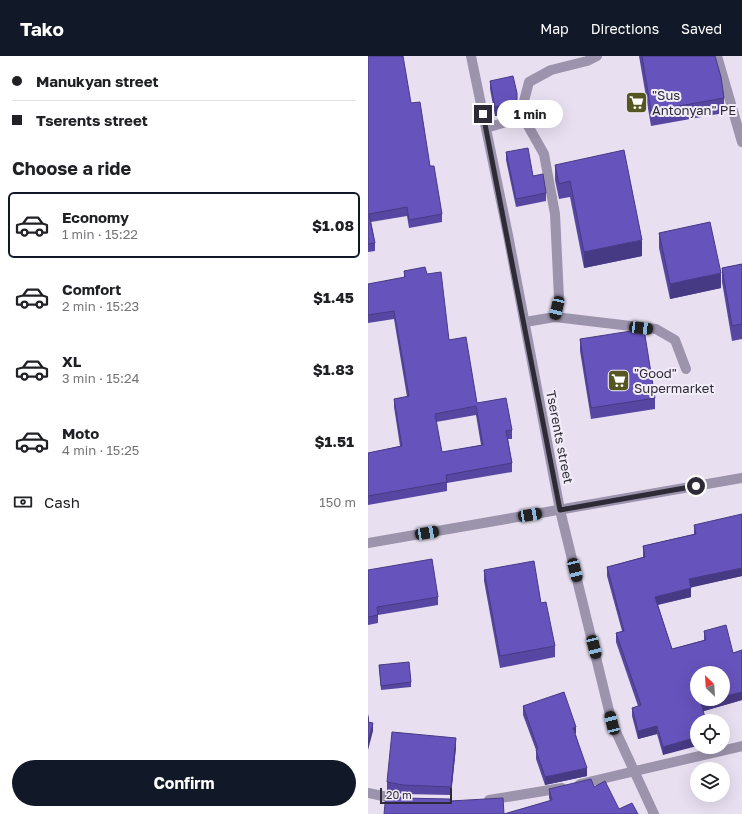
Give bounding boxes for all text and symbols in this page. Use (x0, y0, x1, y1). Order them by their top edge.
text: Tako (20, 17, 64, 40)
text: Map (540, 20, 569, 37)
text: Directions (591, 20, 659, 37)
text: Saved (681, 20, 722, 37)
text: Manukyan street (36, 72, 158, 90)
place label: "Sus Antonyan" PE (652, 87, 736, 118)
supermarket icon: "Sus Antonyan" PE (624, 89, 650, 115)
callout: 1 min (497, 100, 563, 128)
route end (474, 105, 492, 123)
text: 1 min (514, 106, 546, 122)
text: Tserents street (36, 111, 148, 129)
text: Choose a ride (12, 157, 131, 179)
icon: car (14, 207, 50, 243)
text: Economy (62, 208, 129, 226)
text: $1.08 (312, 216, 354, 234)
text: 1 min · 15:22 (62, 226, 138, 242)
icon: car (14, 279, 50, 315)
text: Comfort (62, 280, 121, 298)
text: $1.45 (313, 288, 354, 306)
car (548, 295, 566, 321)
text: 2 min · 15:23 (62, 298, 139, 314)
car (628, 321, 654, 335)
icon: car (14, 351, 50, 387)
text: XL (62, 352, 81, 370)
text: $1.83 (313, 360, 354, 378)
place label: "Good" Supermarket (634, 365, 715, 396)
supermarket icon: "Good" Supermarket (605, 367, 631, 393)
text: 3 min · 15:24 (62, 370, 139, 386)
street label: Tserents street (543, 389, 577, 485)
icon: car (14, 423, 50, 459)
text: Moto (62, 424, 99, 442)
text: $1.51 (315, 432, 354, 450)
text: 4 min · 15:25 (62, 442, 139, 458)
route start (687, 477, 705, 495)
icon: cash (12, 491, 34, 513)
text: Cash (44, 493, 80, 511)
text: 150 m (319, 494, 356, 510)
car (517, 507, 543, 523)
car (414, 525, 440, 541)
car (566, 557, 584, 583)
car (585, 634, 603, 660)
north arrow (690, 666, 730, 706)
map controls (690, 666, 730, 802)
car (603, 710, 621, 736)
button: locate (690, 714, 730, 754)
button: Confirm (12, 760, 356, 806)
button: layers (690, 762, 730, 802)
scale bar (380, 786, 452, 805)
text: 20 m (386, 788, 412, 801)

